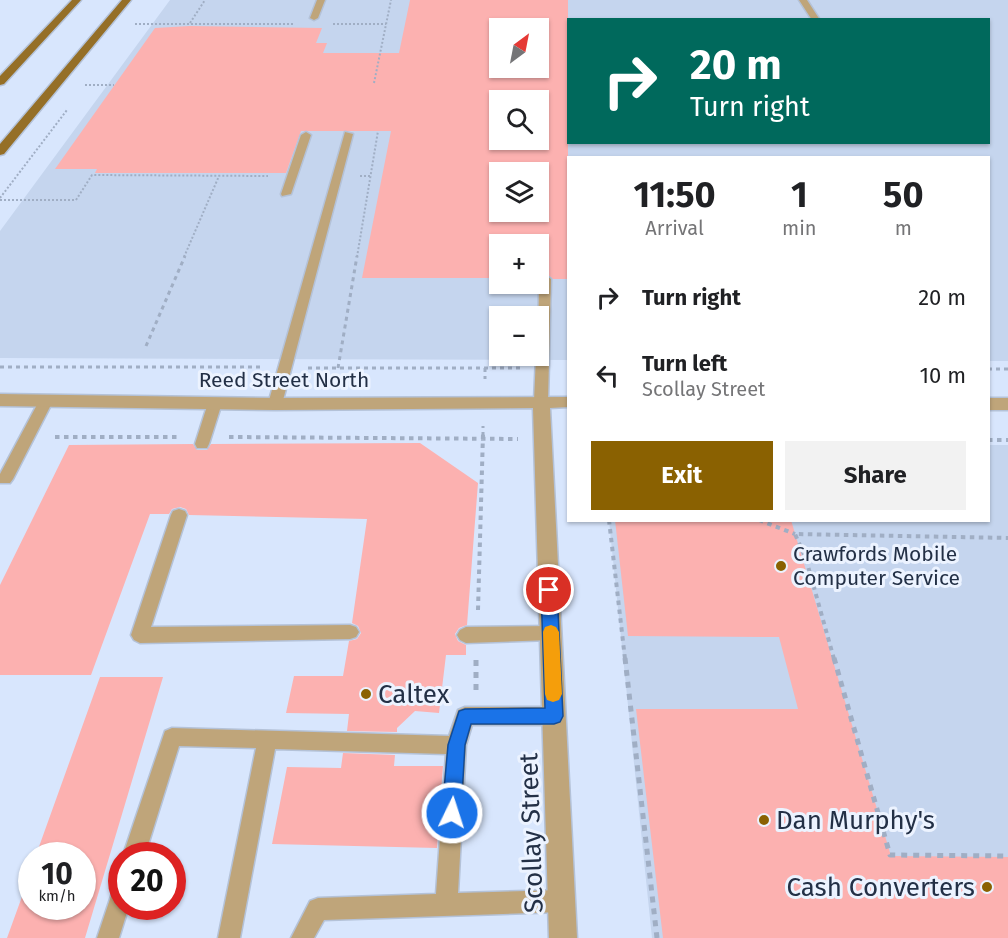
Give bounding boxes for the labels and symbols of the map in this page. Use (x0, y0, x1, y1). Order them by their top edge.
north arrow (489, 18, 549, 78)
street label: Reed Street North (199, 367, 369, 393)
place label: Crawfords Mobile Computer Service (793, 541, 960, 591)
marker: Crawfords Mobile Computer Service (774, 559, 788, 573)
pin (523, 564, 574, 615)
place label: Caltex (378, 679, 450, 710)
marker: Caltex (359, 687, 373, 701)
street label: Scollay Street (513, 752, 550, 914)
position arrow (420, 781, 484, 845)
place label: Dan Murphy's (776, 805, 935, 836)
marker: Dan Murphy's (757, 813, 771, 827)
speed limit sign: 20 (108, 842, 186, 920)
place label: Cash Converters (786, 872, 975, 903)
marker: Cash Converters (980, 880, 994, 894)

